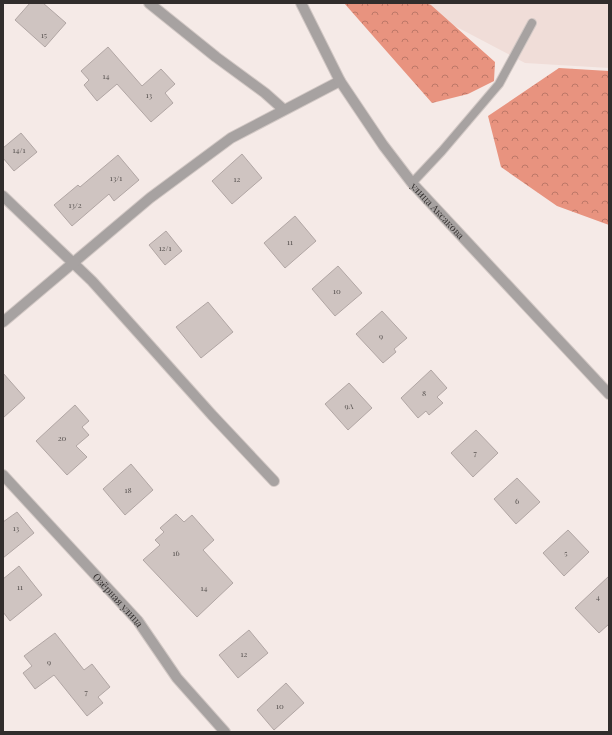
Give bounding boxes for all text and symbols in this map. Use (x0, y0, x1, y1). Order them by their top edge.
house number: 15 (41, 29, 47, 40)
house number: 14 (103, 70, 109, 81)
house number: 13 (146, 89, 153, 100)
house number: 14/1 (13, 144, 25, 155)
house number: 13/1 (110, 172, 122, 183)
house number: 12 (234, 173, 241, 184)
street label: улица Аксакова (407, 179, 468, 242)
house number: 13/2 (68, 199, 82, 210)
house number: 11 (287, 236, 293, 247)
house number: 12/1 (159, 242, 171, 253)
house number: 10 (333, 285, 341, 296)
house number: 9 (379, 330, 383, 341)
house number: 8 (422, 387, 426, 398)
house number: 9А (344, 400, 355, 411)
house number: 20 (58, 432, 67, 443)
house number: 7 (473, 447, 477, 458)
house number: 18 (124, 484, 132, 495)
house number: 6 (515, 495, 519, 506)
house number: 13 (13, 522, 20, 533)
house number: 16 (172, 547, 180, 558)
house number: 5 (564, 547, 568, 558)
street label: Озёрная улица (90, 570, 147, 630)
house number: 11 (17, 581, 23, 592)
house number: 14 (201, 582, 207, 593)
house number: 4 (596, 591, 600, 602)
house number: 12 (241, 648, 248, 659)
house number: 9 (47, 656, 51, 667)
house number: 7 (84, 686, 88, 697)
house number: 10 (276, 700, 284, 711)

